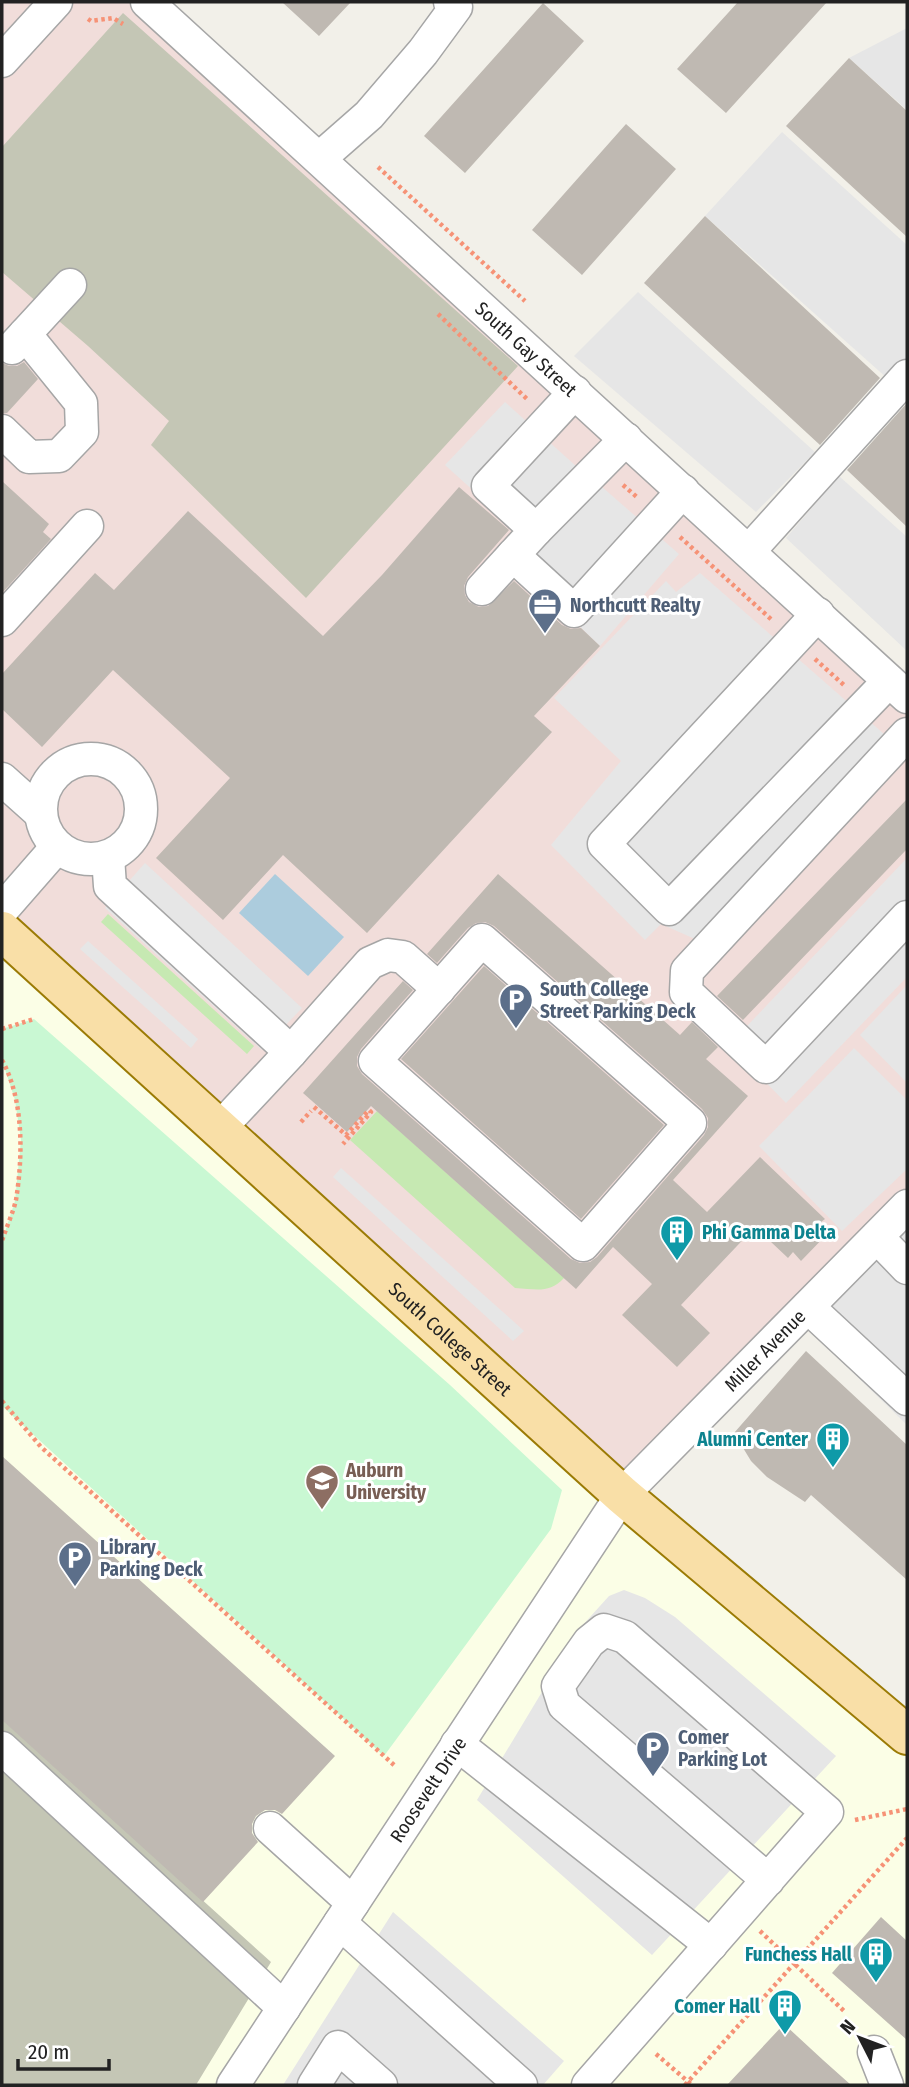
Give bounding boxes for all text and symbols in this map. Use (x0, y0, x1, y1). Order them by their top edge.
street label: South Gay Street (470, 297, 582, 402)
office icon: Northcutt Realty (526, 586, 564, 635)
place label: Northcutt Realty (570, 594, 701, 617)
place label: South College Street Parking Deck (540, 978, 696, 1023)
parking icon: South College Street Parking Deck (497, 981, 535, 1030)
building icon: Phi Gamma Delta (658, 1213, 696, 1262)
place label: Phi Gamma Delta (702, 1221, 836, 1244)
street label: South College Street (384, 1277, 517, 1401)
street label: Miller Avenue (720, 1305, 810, 1396)
building icon: Alumni Center (814, 1420, 852, 1469)
place label: Alumni Center (696, 1428, 809, 1451)
place label: Auburn University (345, 1459, 427, 1504)
school or university icon: Auburn University (303, 1462, 341, 1511)
place label: Library Parking Deck (100, 1536, 203, 1581)
parking icon: Library Parking Deck (56, 1539, 94, 1588)
place label: Comer Parking Lot (678, 1726, 767, 1771)
parking icon: Comer Parking Lot (634, 1729, 672, 1778)
street label: Roosevelt Drive (385, 1733, 471, 1847)
building icon: Funchess Hall (857, 1935, 895, 1984)
place label: Funchess Hall (745, 1943, 853, 1966)
building icon: Comer Hall (766, 1987, 804, 2036)
place label: Comer Hall (674, 1995, 761, 2018)
north arrow (825, 2003, 895, 2073)
text: N (835, 2015, 860, 2039)
scale bar (18, 2028, 108, 2072)
text: 20 m (28, 2039, 69, 2065)

